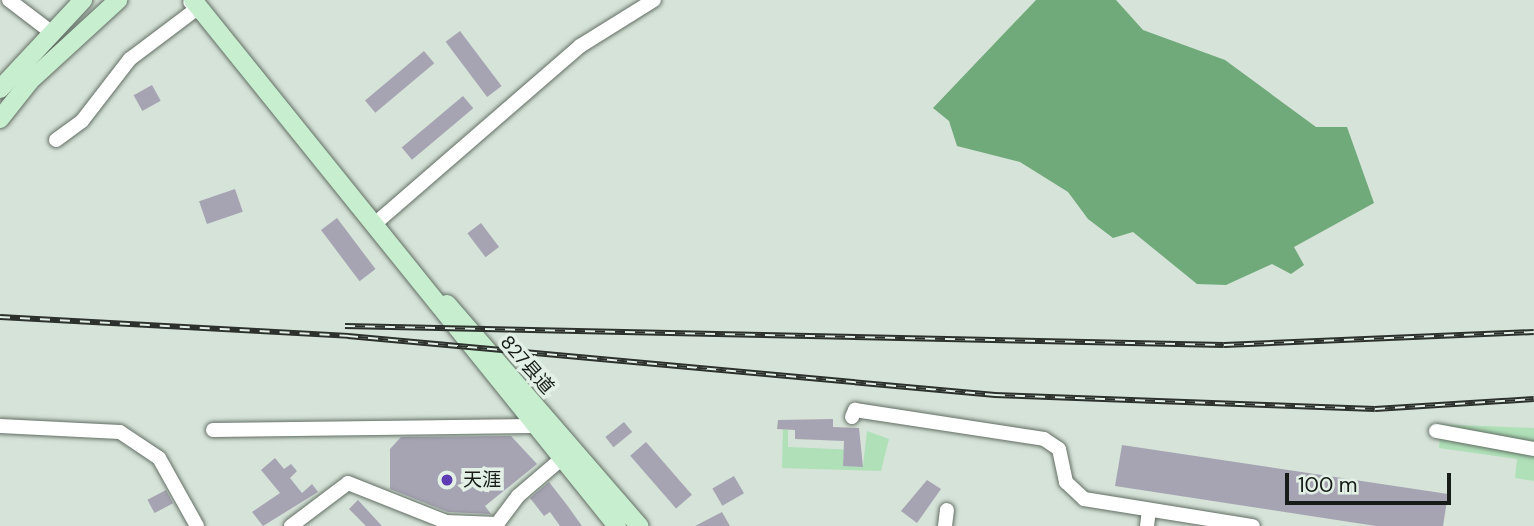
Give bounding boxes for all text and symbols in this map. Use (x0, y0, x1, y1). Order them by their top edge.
street label: 827县道 (495, 331, 559, 399)
scale bar (1289, 460, 1455, 504)
place label: 天涯 (463, 469, 501, 491)
marker: 天涯 (437, 470, 457, 490)
text: 100 m (1298, 471, 1358, 499)

